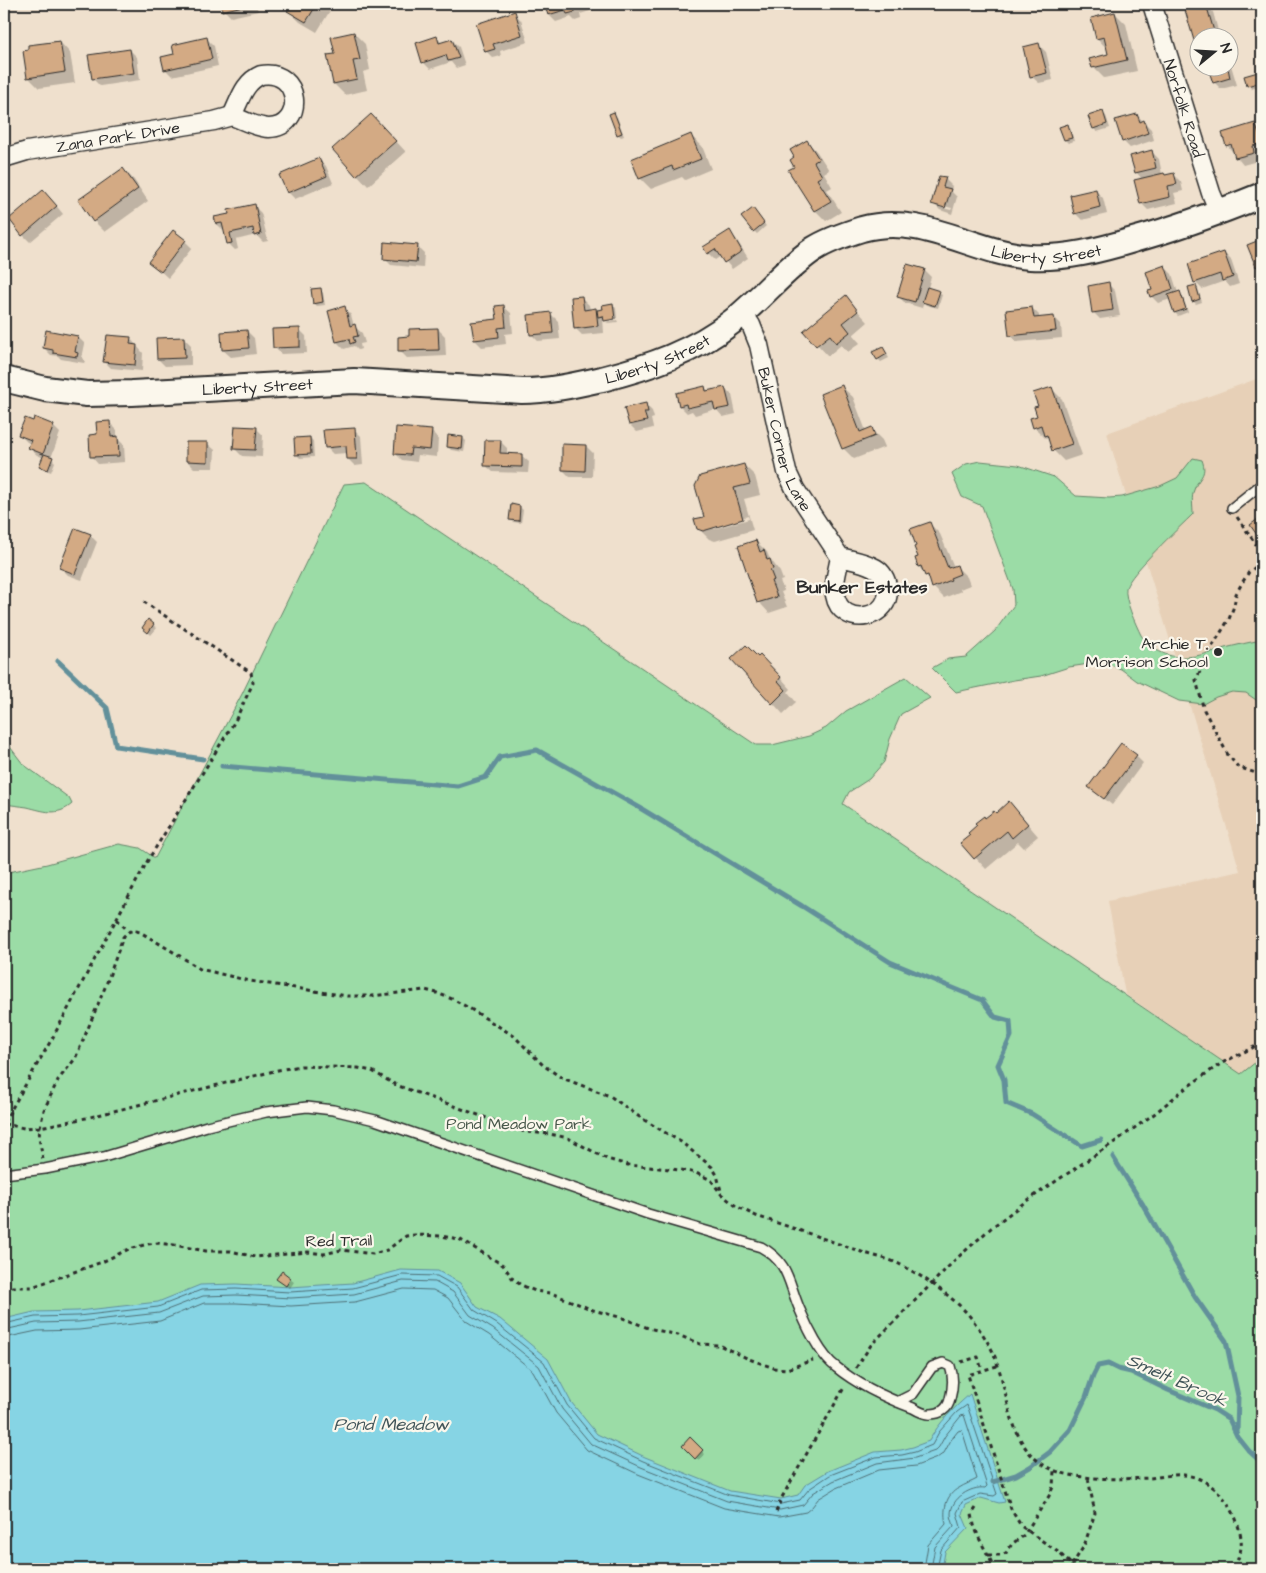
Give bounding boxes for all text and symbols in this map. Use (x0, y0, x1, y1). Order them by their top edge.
north arrow (1188, 28, 1238, 78)
text: N (1215, 41, 1236, 56)
street label: Norfolk Road (1158, 56, 1209, 160)
street label: Zana Park Drive (54, 117, 182, 158)
street label: Liberty Street (988, 239, 1104, 270)
street label: Liberty Street (603, 329, 715, 390)
street label: Buker Corner Lane (752, 365, 817, 516)
street label: Liberty Street (201, 373, 314, 401)
district label: Bunker Estates (796, 575, 928, 600)
place label: Archie T. Morrison School (1085, 633, 1208, 673)
marker: Archie T. Morrison School (1212, 646, 1224, 658)
park label: Pond Meadow Park (446, 1113, 592, 1135)
street label: Red Trail (306, 1229, 372, 1253)
water label: Smelt Brook (1123, 1347, 1231, 1414)
water label: Pond Meadow (334, 1412, 450, 1437)

